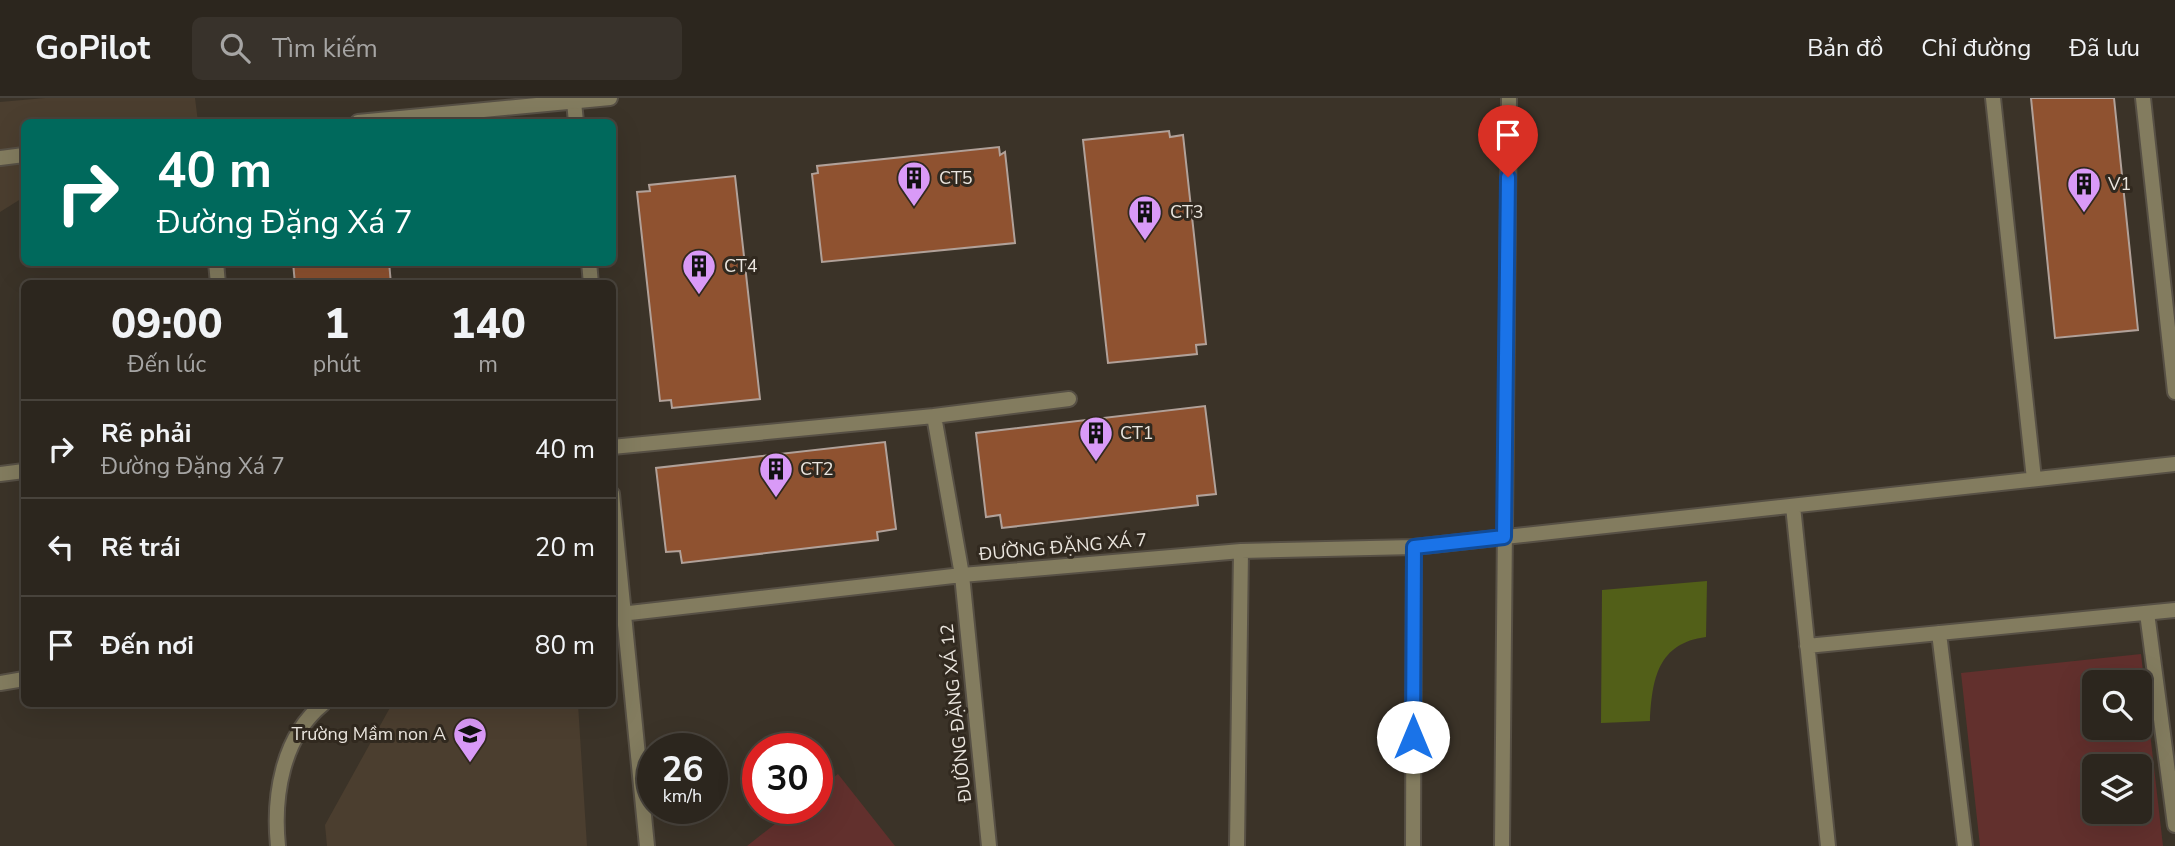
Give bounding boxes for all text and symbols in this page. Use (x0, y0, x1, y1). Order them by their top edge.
search box (192, 17, 682, 80)
text: GoPilot (35, 26, 150, 71)
icon: search (216, 29, 254, 67)
text: Tìm kiếm (272, 31, 378, 66)
text: Bản đồ (1807, 32, 1883, 64)
text: Chỉ đường (1921, 32, 2031, 64)
text: Đã lưu (2069, 32, 2140, 64)
pin (1478, 105, 1538, 177)
icon: arrive (1489, 116, 1527, 154)
text: 40 m (157, 137, 272, 204)
icon: right (42, 147, 133, 238)
building icon: CT5 (895, 159, 933, 208)
building icon: V1 (2065, 165, 2103, 214)
place label: CT5 (939, 166, 973, 190)
place label: V1 (2107, 172, 2131, 196)
building icon: CT3 (1126, 193, 1164, 242)
place label: CT3 (1170, 200, 1204, 224)
text: Đường Đặng Xá 7 (157, 201, 413, 244)
building icon: CT4 (680, 247, 718, 296)
place label: CT4 (724, 254, 758, 278)
text: 09:00 (111, 296, 223, 353)
text: 1 (324, 296, 349, 353)
text: 140 (450, 296, 526, 353)
text: Đến lúc (128, 349, 206, 380)
text: phút (313, 349, 360, 380)
text: m (478, 349, 498, 380)
building icon: CT1 (1077, 414, 1115, 463)
text: Rẽ phải (101, 416, 191, 451)
place label: CT1 (1120, 421, 1154, 445)
icon: right (42, 430, 80, 468)
text: 40 m (535, 432, 595, 467)
building icon: CT2 (757, 450, 795, 499)
text: Đường Đặng Xá 7 (101, 451, 285, 482)
place label: CT2 (800, 457, 834, 481)
icon: left (42, 528, 80, 566)
street label: ĐƯỜNG ĐẶNG XÁ 7 (977, 528, 1148, 566)
text: Rẽ trái (101, 530, 181, 565)
text: 20 m (535, 530, 595, 565)
street label: ĐƯỜNG ĐẶNG XÁ 12 (935, 623, 977, 804)
icon: arrive (42, 626, 80, 664)
text: Đến nơi (101, 628, 194, 663)
text: 80 m (535, 628, 595, 663)
map controls (2082, 670, 2152, 824)
button: search (2082, 670, 2152, 740)
position arrow (1376, 700, 1450, 774)
school or university icon: Trường Mầm non A (451, 715, 489, 764)
place label: Trường Mầm non A (291, 722, 446, 746)
speed limit sign: 30 (742, 733, 833, 824)
text: 26 (661, 746, 704, 793)
button: layers (2082, 754, 2152, 824)
text: km/h (663, 784, 702, 808)

